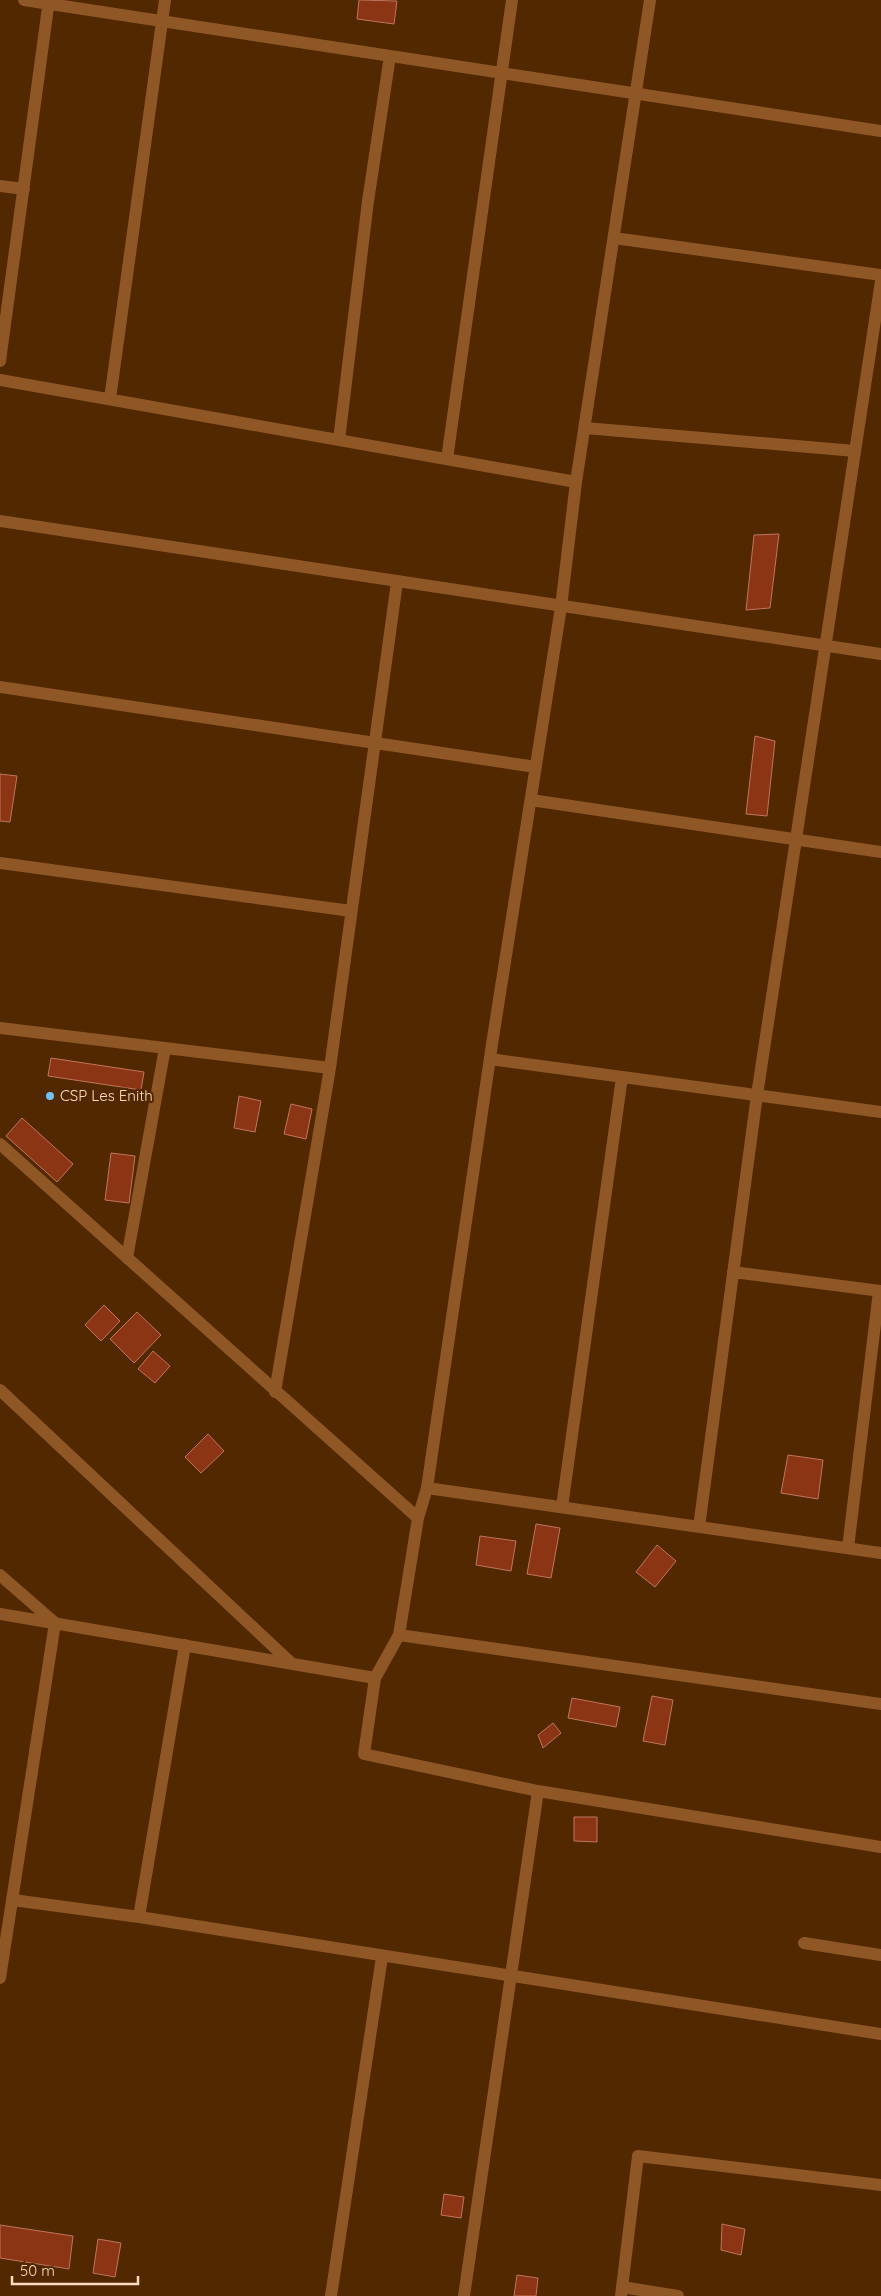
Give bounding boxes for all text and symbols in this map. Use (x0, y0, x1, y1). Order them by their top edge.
place label: CSP Les Enith (60, 1086, 153, 1105)
marker: CSP Les Enith (44, 1090, 56, 1102)
scale bar (12, 2254, 139, 2286)
text: 50 m (20, 2261, 55, 2280)

